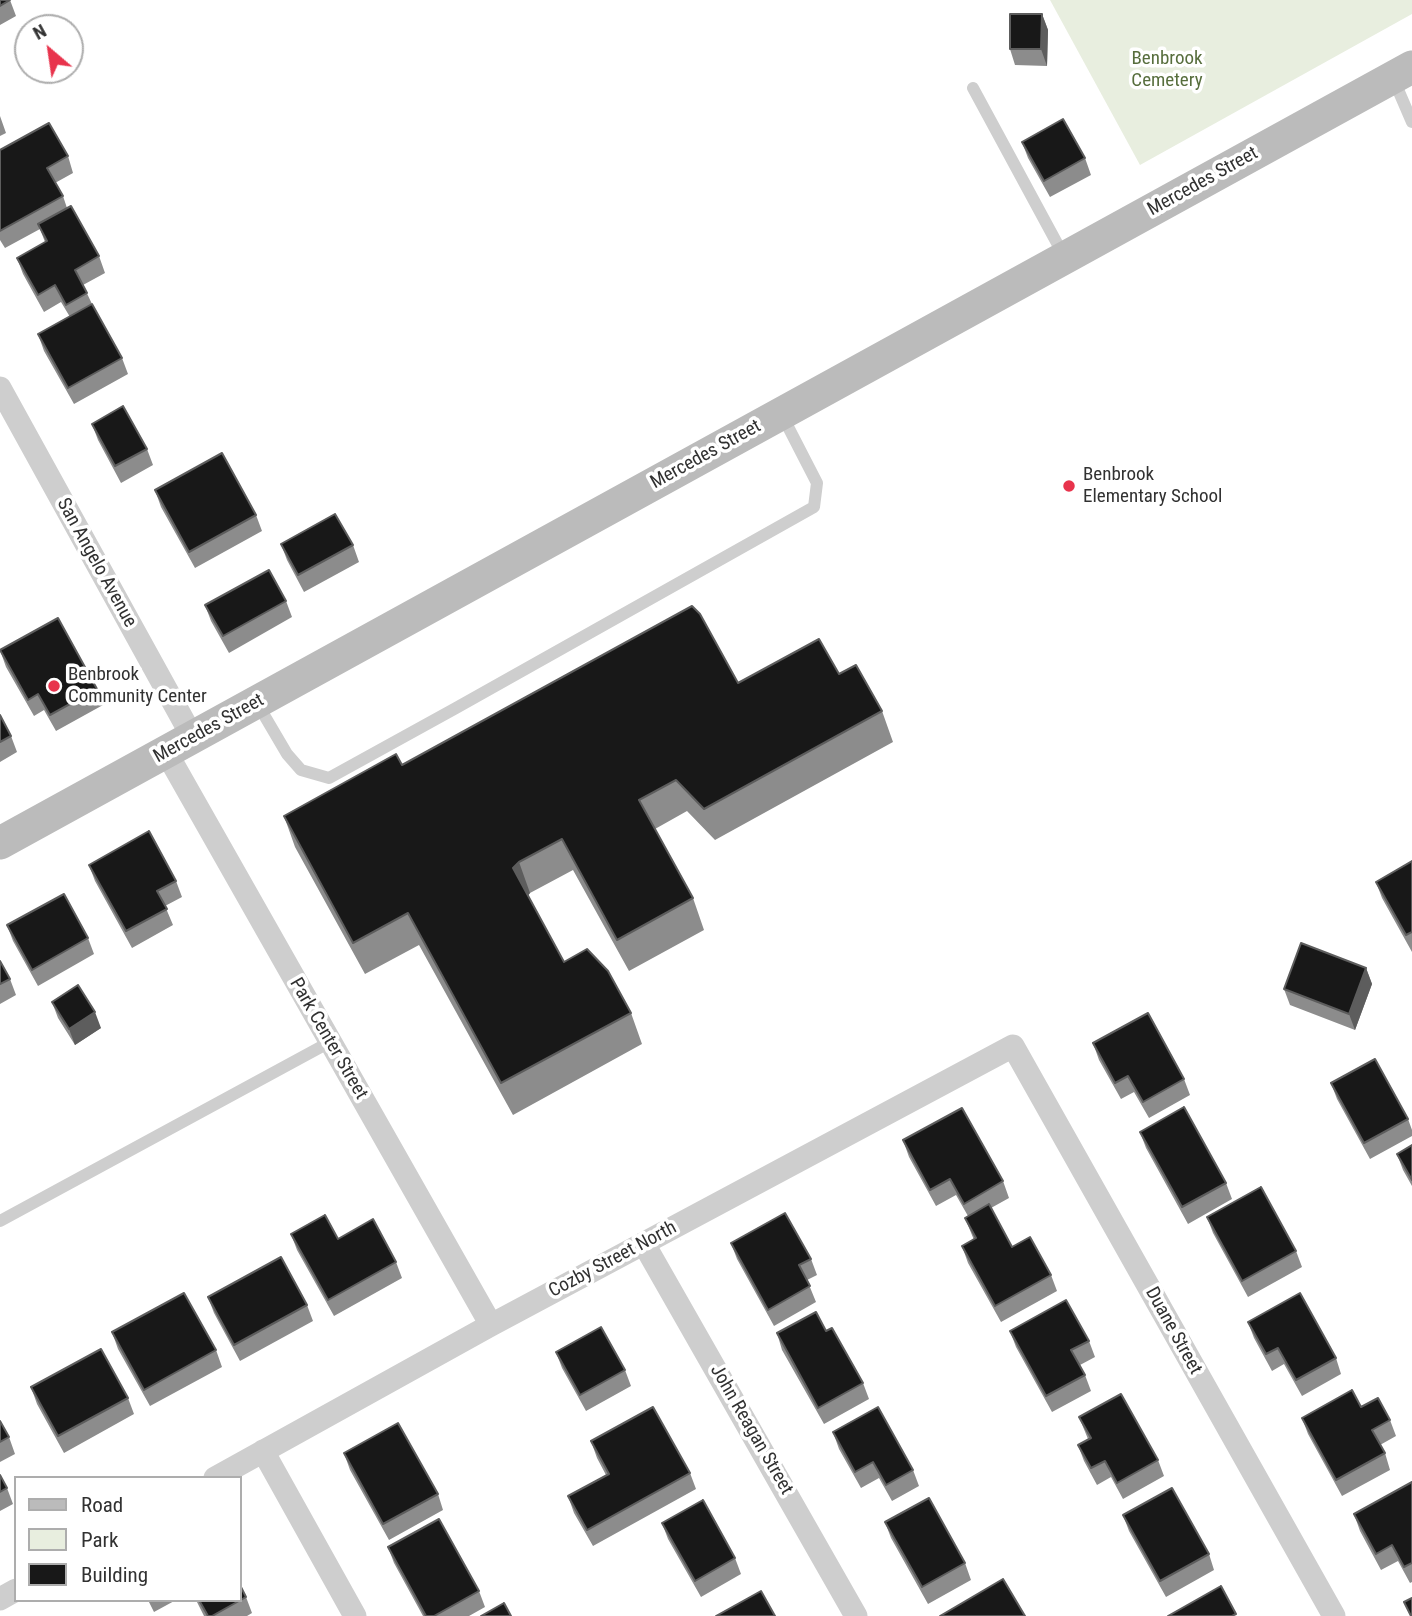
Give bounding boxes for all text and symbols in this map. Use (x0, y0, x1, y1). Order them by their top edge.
north arrow (14, 14, 84, 84)
text: N (29, 19, 50, 45)
park label: Benbrook Cemetery (1131, 48, 1203, 92)
street label: Mercedes Street (1144, 142, 1262, 222)
street label: Mercedes Street (647, 415, 765, 495)
place label: Benbrook Elementary School (1083, 464, 1222, 508)
marker: Benbrook Elementary School (1061, 478, 1077, 494)
street label: San Angelo Avenue (51, 495, 141, 631)
place label: Benbrook Community Center (68, 664, 207, 708)
marker: Benbrook Community Center (46, 678, 62, 694)
street label: Mercedes Street (150, 689, 268, 769)
street label: Park Center Street (284, 974, 372, 1104)
street label: Cozby Street North (545, 1217, 681, 1303)
street label: Duane Street (1140, 1283, 1206, 1379)
street label: John Reagan Street (705, 1361, 797, 1499)
legend (14, 1476, 242, 1602)
text: Road (81, 1493, 123, 1517)
text: Park (81, 1528, 118, 1552)
text: Building (81, 1563, 148, 1587)

